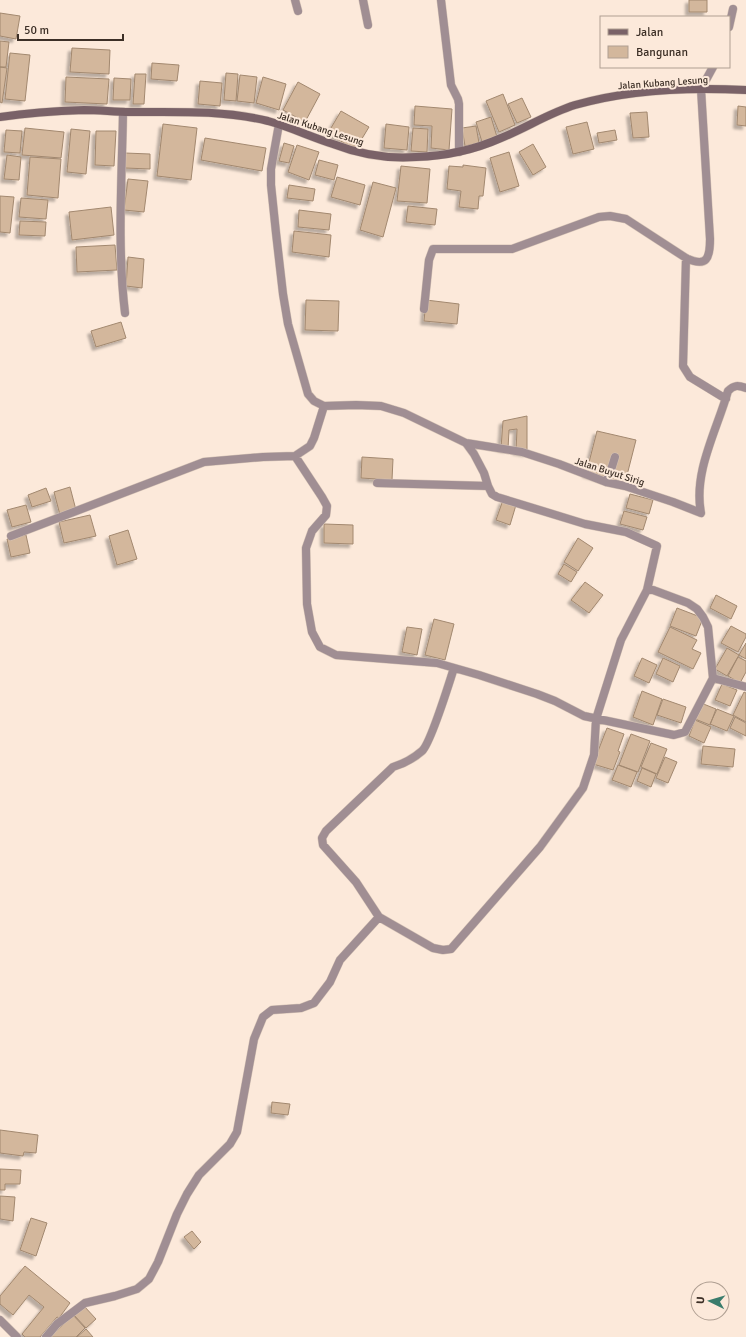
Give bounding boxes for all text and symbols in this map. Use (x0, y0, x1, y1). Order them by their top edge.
scale bar (18, 16, 123, 42)
legend (600, 16, 730, 68)
text: 50 m (24, 23, 49, 38)
text: Jalan (636, 25, 663, 40)
text: Bangunan (636, 45, 688, 60)
street label: Jalan Kubang Lesung (618, 74, 708, 92)
street label: Jalan Kubang Lesung (276, 109, 365, 149)
street label: Jalan Buyut Sirig (573, 455, 646, 489)
north arrow (690, 1281, 730, 1321)
text: U (694, 1296, 707, 1304)

